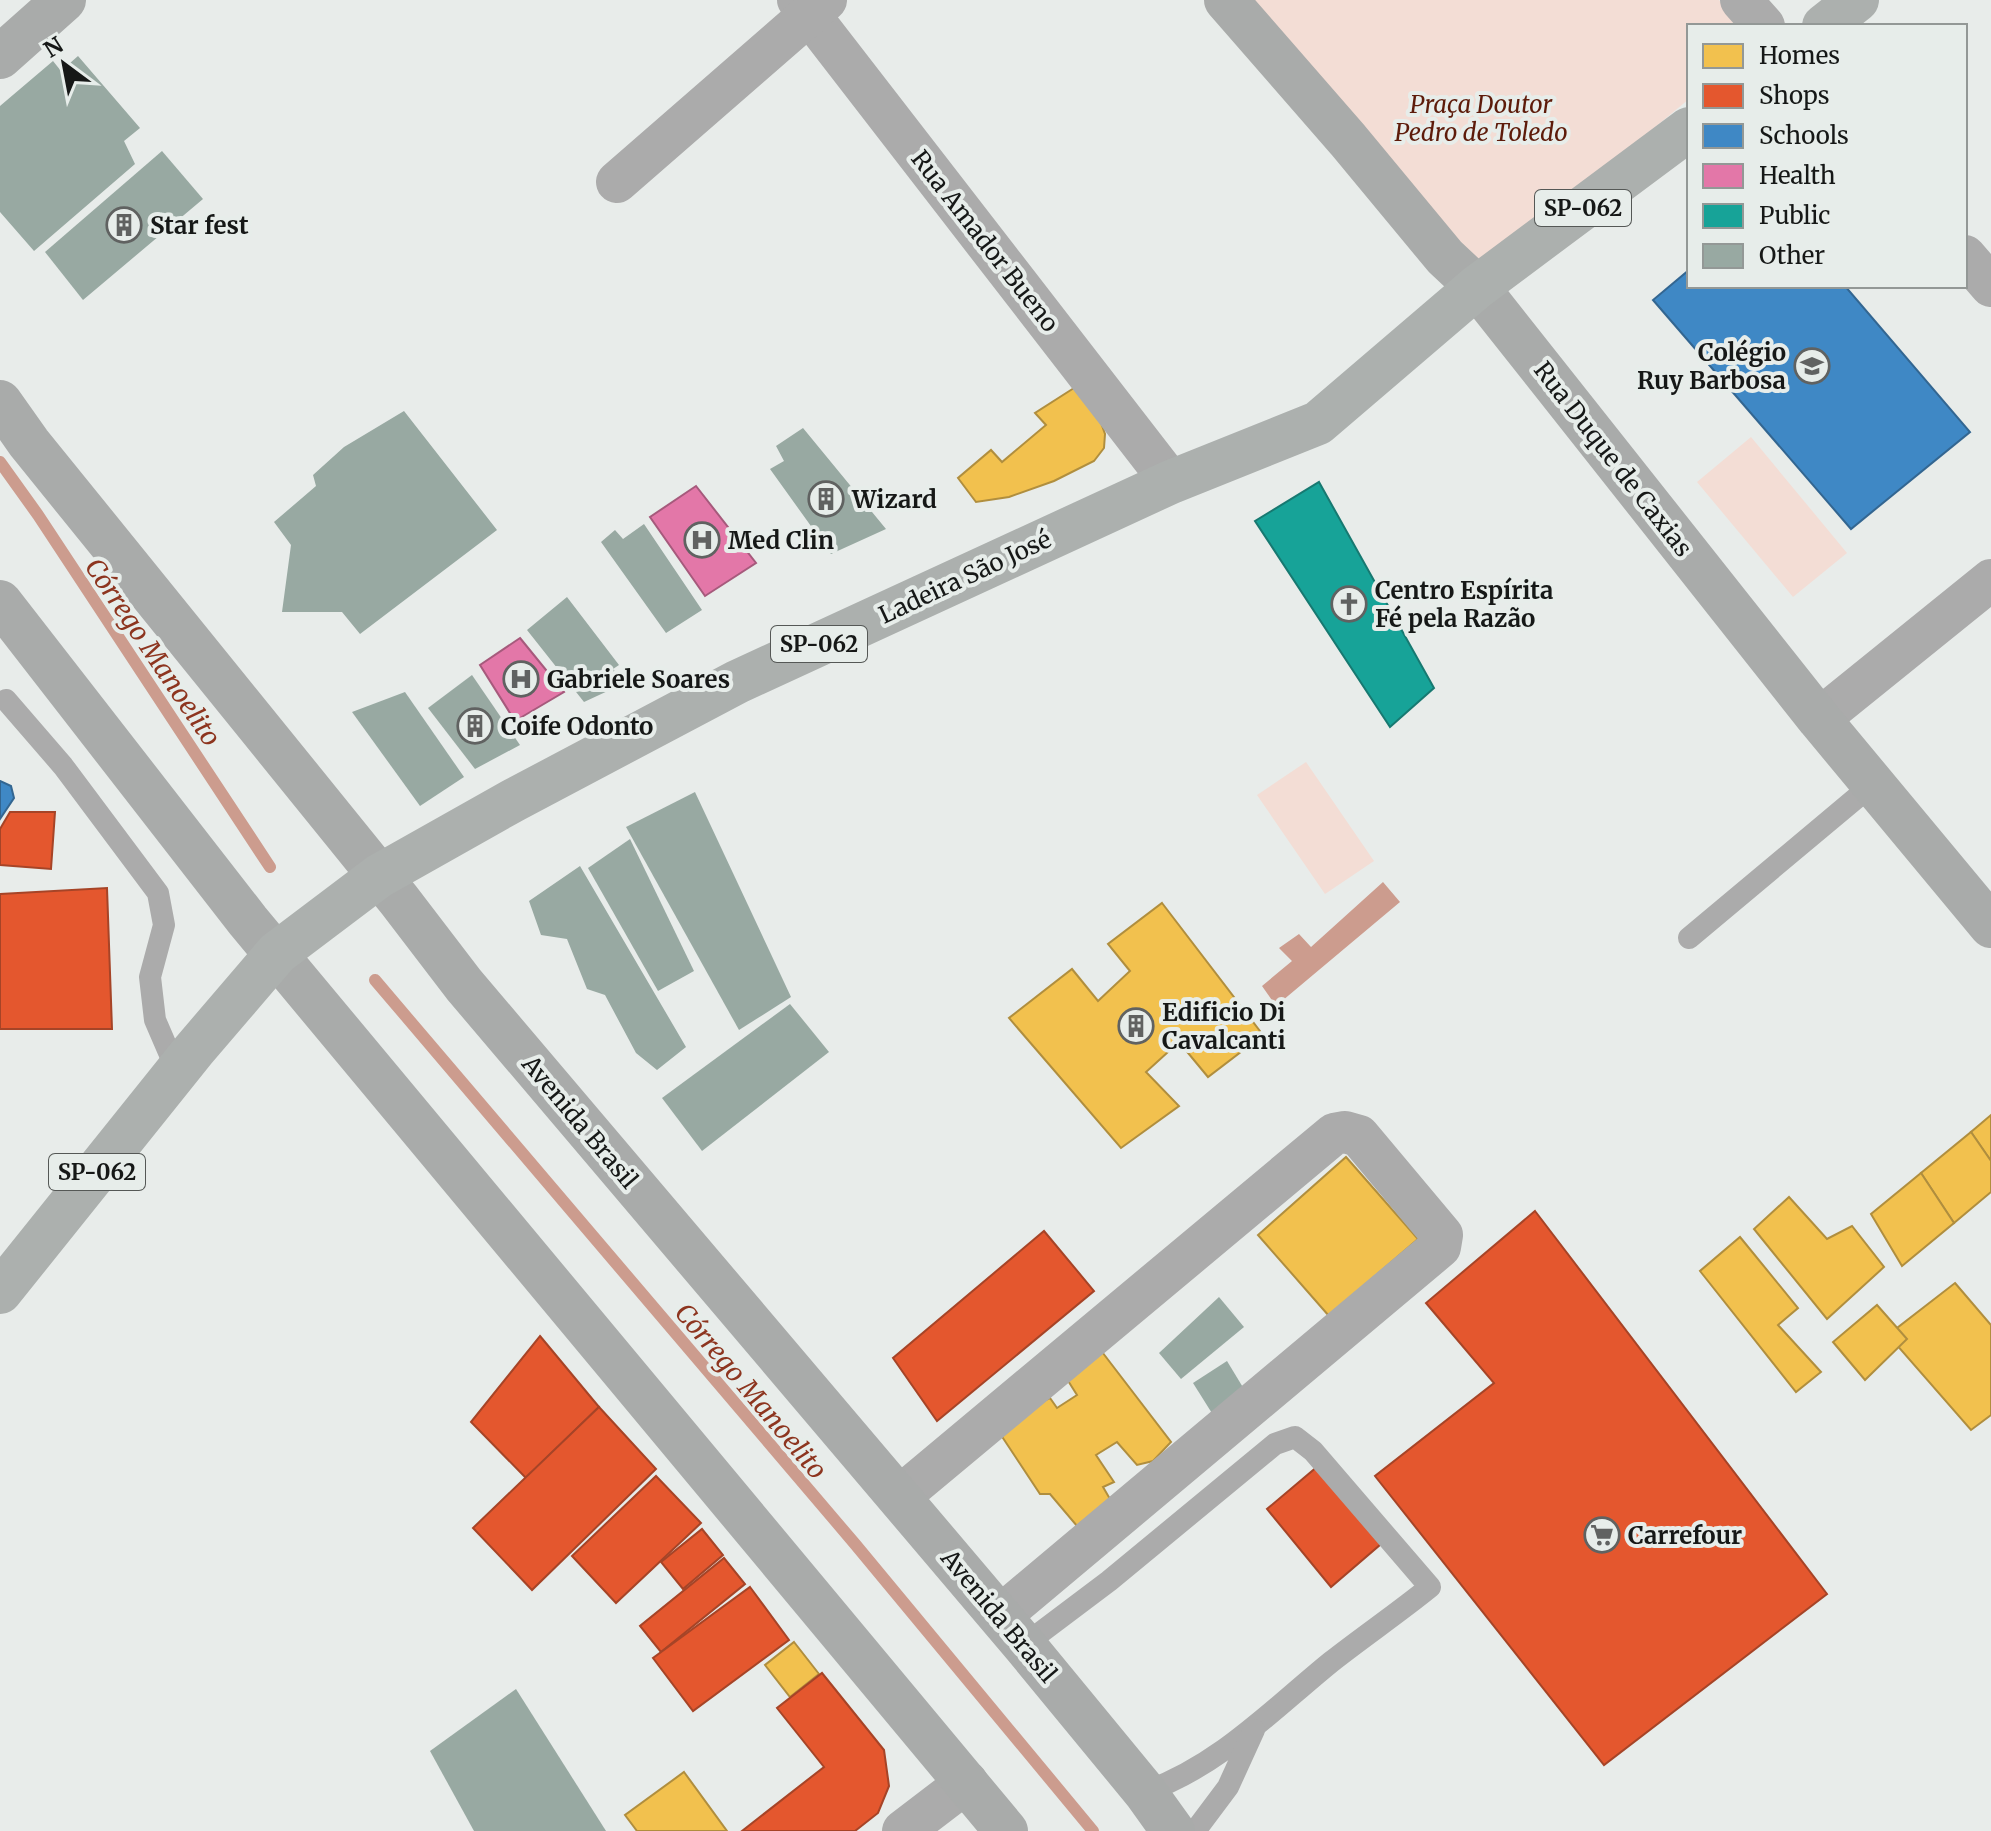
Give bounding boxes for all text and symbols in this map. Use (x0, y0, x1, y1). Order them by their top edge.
north arrow (24, 24, 104, 104)
legend (1687, 24, 1967, 288)
text: N (39, 30, 69, 64)
text: Homes (1759, 40, 1840, 71)
text: Shops (1759, 80, 1830, 111)
park label: Praça Doutor Pedro de Toledo (1394, 89, 1568, 148)
text: Schools (1759, 120, 1849, 151)
street label: Rua Amador Bueno (904, 144, 1066, 338)
text: Health (1759, 160, 1836, 191)
road number: SP-062 (1535, 190, 1631, 226)
text: Public (1759, 200, 1830, 231)
building icon: Star fest (105, 206, 143, 244)
place label: Star fest (150, 210, 249, 241)
text: Other (1759, 240, 1825, 271)
place label: Colégio Ruy Barbosa (1637, 337, 1786, 396)
school or university icon: Colégio Ruy Barbosa (1793, 347, 1831, 385)
street label: Rua Duque de Caxias (1527, 355, 1699, 563)
building icon: Wizard (807, 480, 845, 518)
place label: Wizard (851, 484, 937, 515)
hospital icon: Med Clin (683, 521, 721, 559)
street label: Ladeira São José (874, 524, 1056, 630)
place label: Med Clin (728, 525, 834, 556)
water label: Córrego Manoelito (78, 552, 228, 752)
place label: Centro Espírita Fé pela Razão (1375, 575, 1553, 634)
church icon: Centro Espírita Fé pela Razão (1330, 585, 1368, 623)
road number: SP-062 (771, 626, 867, 662)
hospital icon: Gabriele Soares (502, 660, 540, 698)
place label: Gabriele Soares (547, 664, 730, 695)
building icon: Coife Odonto (456, 707, 494, 745)
place label: Coife Odonto (501, 711, 653, 742)
place label: Edificio Di Cavalcanti (1162, 997, 1286, 1056)
building icon: Edificio Di Cavalcanti (1117, 1007, 1155, 1045)
street label: Avenida Brasil (515, 1048, 645, 1195)
road number: SP-062 (49, 1154, 145, 1190)
water label: Córrego Manoelito (668, 1296, 834, 1486)
supermarket icon: Carrefour (1583, 1516, 1621, 1554)
place label: Carrefour (1628, 1520, 1742, 1551)
street label: Avenida Brasil (934, 1542, 1064, 1689)

